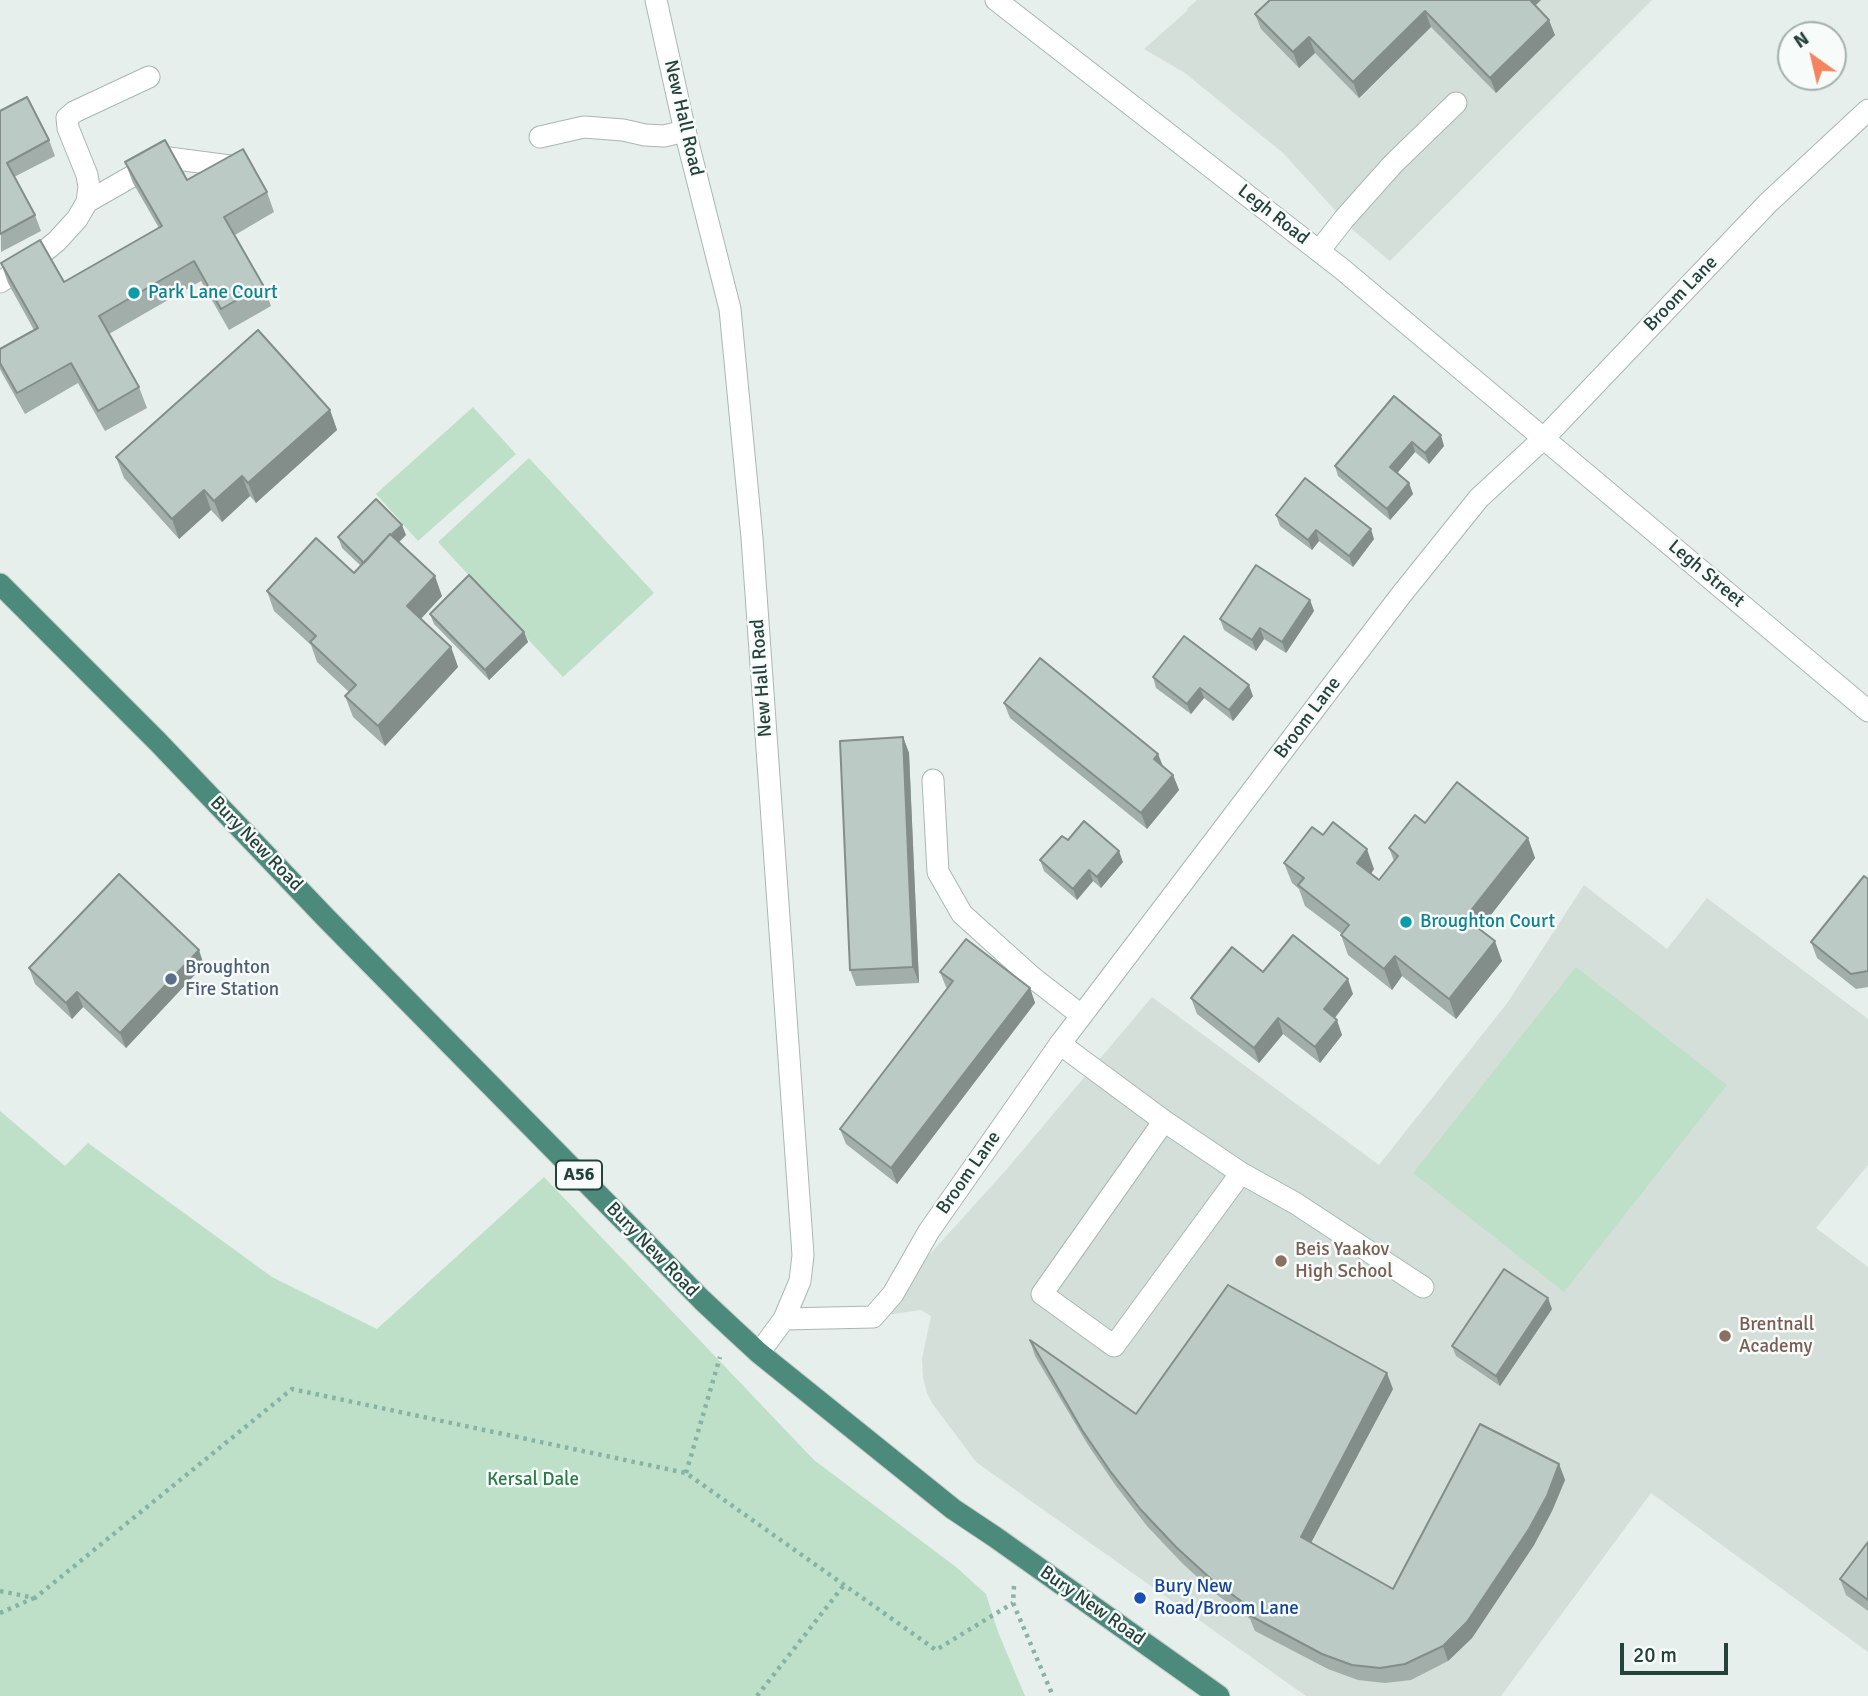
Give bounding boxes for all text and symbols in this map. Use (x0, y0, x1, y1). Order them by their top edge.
north arrow (1777, 21, 1847, 91)
text: N (1789, 27, 1814, 54)
street label: New Hall Road (659, 58, 707, 178)
street label: Legh Road (1233, 180, 1313, 250)
street label: Broom Lane (1639, 251, 1723, 337)
place label: Park Lane Court (148, 282, 278, 304)
marker: Park Lane Court (126, 285, 142, 301)
street label: Legh Street (1663, 535, 1749, 613)
street label: New Hall Road (747, 618, 777, 738)
street label: Broom Lane (1270, 673, 1346, 763)
street label: Bury New Road (205, 792, 307, 896)
place label: Broughton Court (1420, 911, 1555, 933)
marker: Broughton Court (1398, 914, 1414, 930)
place label: Broughton Fire Station (185, 957, 279, 1001)
marker: Broughton Fire Station (163, 971, 179, 987)
street label: Broom Lane (932, 1127, 1006, 1219)
road number: A56 (556, 1160, 602, 1190)
street label: Bury New Road (601, 1198, 703, 1302)
place label: Beis Yaakov High School (1295, 1239, 1393, 1283)
marker: Beis Yaakov High School (1273, 1253, 1289, 1269)
place label: Brentnall Academy (1739, 1314, 1814, 1358)
marker: Brentnall Academy (1717, 1328, 1733, 1344)
park label: Kersal Dale (487, 1469, 579, 1491)
street label: Bury New Road (1035, 1561, 1149, 1651)
place label: Bury New Road/Broom Lane (1154, 1576, 1299, 1620)
marker: Bury New Road/Broom Lane (1132, 1590, 1148, 1606)
scale bar (1623, 1630, 1731, 1674)
text: 20 m (1633, 1642, 1677, 1668)

